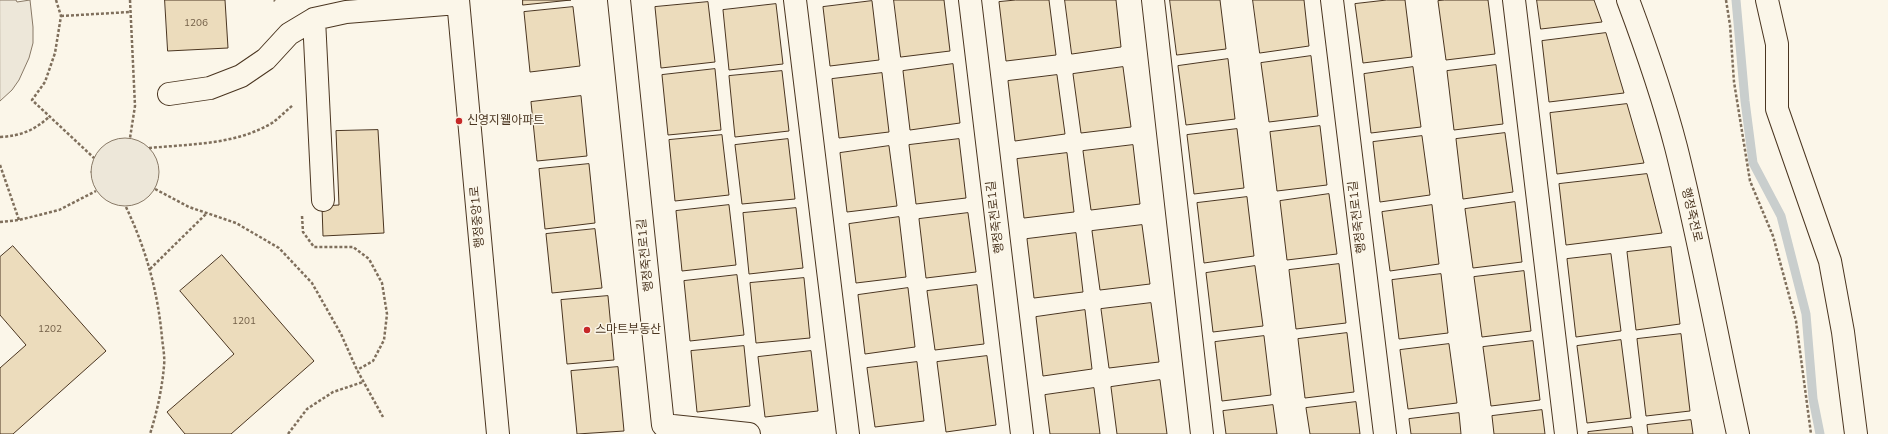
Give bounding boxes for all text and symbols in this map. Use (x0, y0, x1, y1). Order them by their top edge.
house number: 1206 (184, 18, 208, 30)
place label: 신영지웰아파트 (467, 114, 544, 128)
marker: 신영지웰아파트 (454, 116, 464, 126)
street label: 행정죽전로1길 (984, 180, 1008, 254)
street label: 행정죽전로1길 (1346, 180, 1370, 254)
street label: 행정중앙1로 (468, 185, 488, 249)
street label: 행정죽전로 (1678, 186, 1704, 244)
street label: 행정죽전로1길 (635, 218, 657, 292)
house number: 1201 (232, 316, 256, 328)
place label: 스마트부동산 (595, 323, 661, 337)
house number: 1202 (38, 324, 62, 336)
marker: 스마트부동산 (582, 325, 592, 335)

